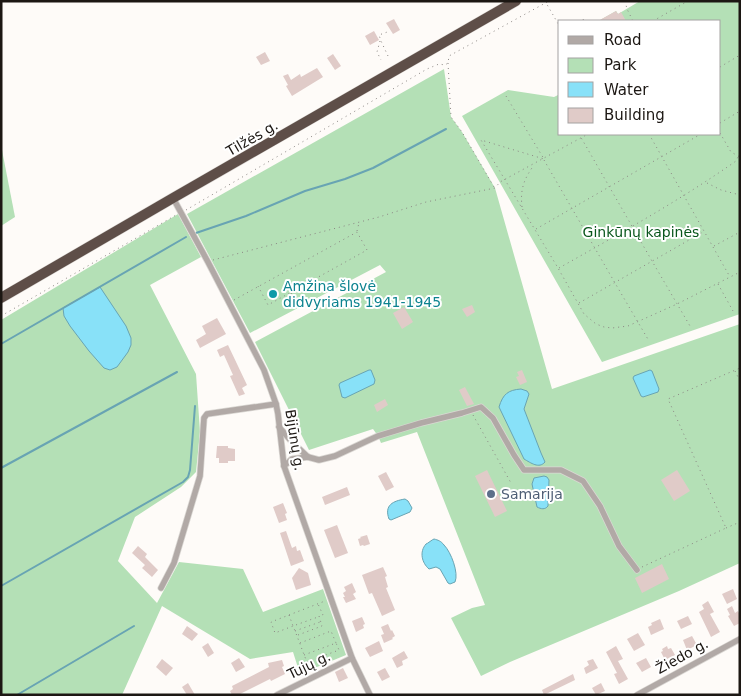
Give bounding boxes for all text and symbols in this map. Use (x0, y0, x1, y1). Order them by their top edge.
legend (558, 20, 721, 135)
text: Road (604, 31, 642, 49)
text: Park (604, 56, 637, 74)
text: Water (604, 81, 649, 99)
text: Building (604, 106, 665, 124)
street label: Tilžės g. (222, 117, 281, 160)
park label: Ginkūnų kapinės (583, 224, 699, 240)
place label: Amžina šlovė didvyriams 1941-1945 (283, 278, 441, 310)
marker: Amžina šlovė didvyriams 1941-1945 (267, 288, 279, 300)
street label: Bijūnų g. (282, 408, 308, 472)
place label: Samarija (501, 486, 563, 502)
marker: Samarija (485, 488, 497, 500)
street label: Žiedo g. (653, 634, 711, 677)
street label: Tujų g. (284, 648, 333, 683)

